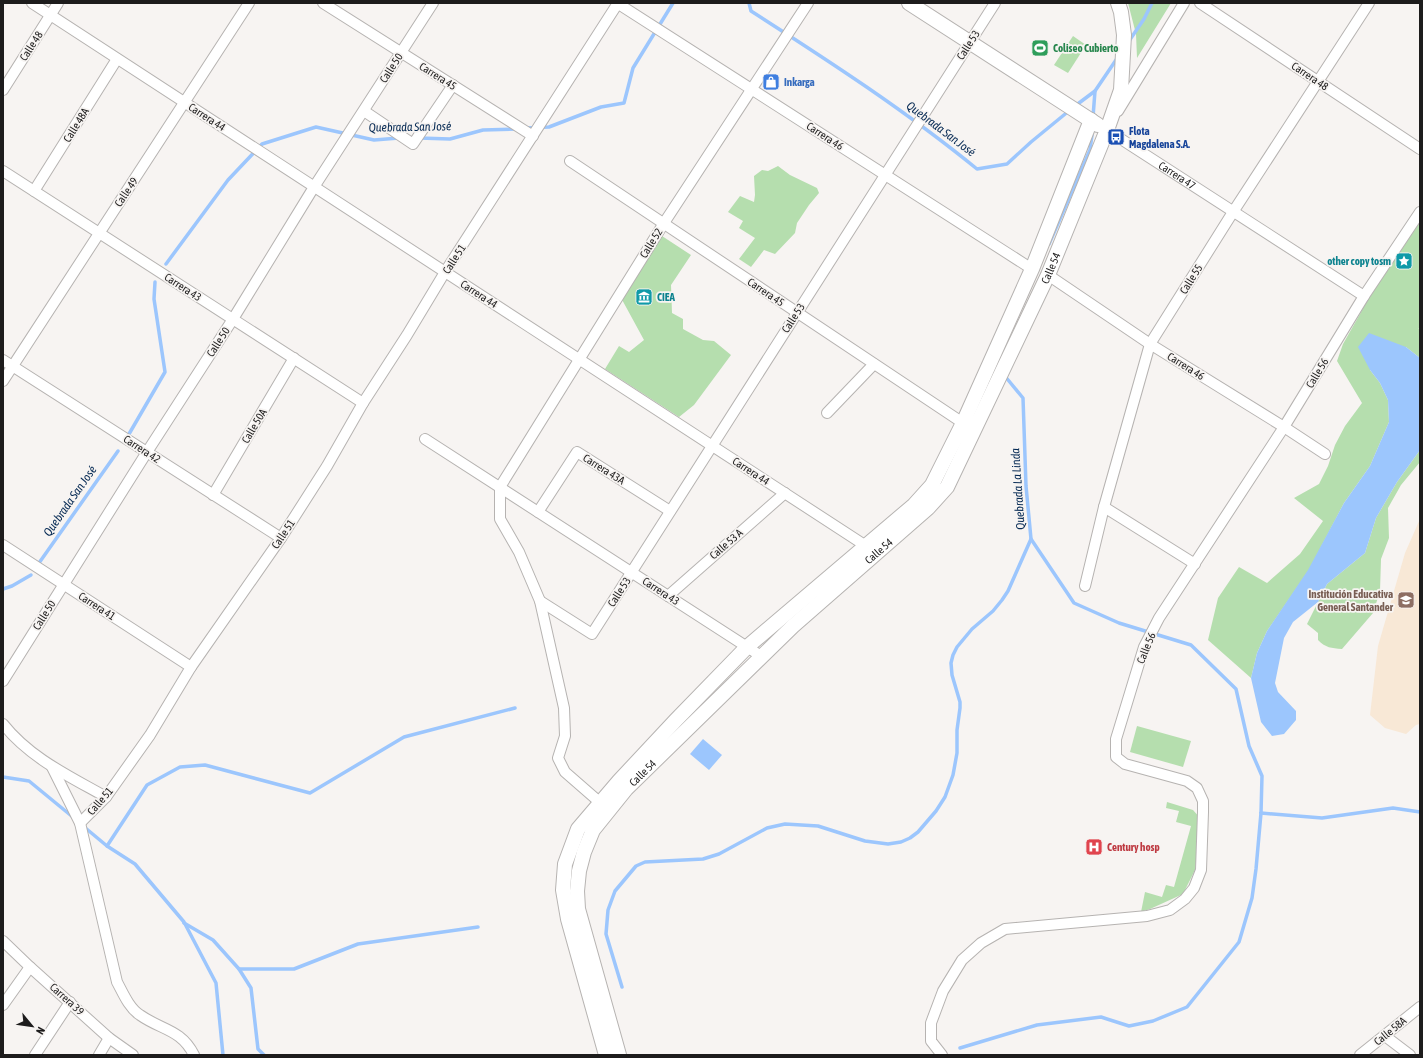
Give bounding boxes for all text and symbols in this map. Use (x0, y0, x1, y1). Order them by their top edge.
street label: Calle 53 (954, 28, 982, 62)
street label: Calle 48 (17, 29, 45, 63)
sports icon: Coliseo Cubierto (1030, 38, 1050, 58)
place label: Coliseo Cubierto (1053, 42, 1118, 54)
street label: Calle 50 (377, 51, 405, 85)
street label: Carrera 48 (1289, 59, 1331, 93)
street label: Carrera 45 (417, 60, 459, 92)
shop icon: Inkarga (761, 72, 781, 92)
place label: Inkarga (784, 76, 815, 88)
water label: Quebrada San José (904, 98, 979, 160)
street label: Carrera 44 (186, 101, 228, 133)
street label: Calle 48A (61, 105, 91, 144)
water label: Quebrada San José (368, 119, 452, 135)
street label: Carrera 46 (804, 120, 846, 152)
place label: Flota Magdalena S.A. (1129, 125, 1190, 150)
bus stop icon: Flota Magdalena S.A. (1106, 127, 1126, 147)
street label: Carrera 47 (1156, 159, 1198, 192)
street label: Calle 49 (112, 175, 140, 209)
street label: Calle 52 (637, 226, 665, 260)
street label: Calle 51 (440, 242, 468, 276)
street label: Calle 54 (1039, 251, 1062, 286)
place icon: other copy tosm (1394, 251, 1414, 271)
place label: other copy tosm (1327, 255, 1391, 267)
street label: Calle 55 (1177, 262, 1205, 296)
street label: Carrera 43 (162, 271, 204, 303)
street label: Carrera 45 (745, 275, 787, 309)
street label: Carrera 44 (458, 278, 500, 310)
museum icon: CIEA (634, 287, 654, 307)
place label: CIEA (657, 291, 675, 303)
street label: Calle 53 (779, 301, 807, 335)
street label: Calle 50 (204, 325, 232, 359)
street label: Carrera 46 (1165, 350, 1207, 382)
street label: Calle 56 (1303, 356, 1331, 390)
street label: Calle 50A (239, 406, 269, 445)
street label: Carrera 42 (121, 433, 163, 465)
water label: Quebrada La Linda (1008, 447, 1028, 530)
street label: Carrera 43A (581, 451, 628, 487)
street label: Carrera 44 (730, 455, 772, 487)
water label: Quebrada San José (40, 463, 100, 539)
street label: Calle 51 (269, 517, 297, 551)
street label: Calle 53 A (707, 526, 745, 561)
street label: Calle 54 (862, 536, 895, 566)
street label: Calle 53 (605, 575, 633, 609)
street label: Carrera 43 (640, 575, 682, 607)
place label: Institución Educativa General Santander (1309, 588, 1394, 613)
street label: Carrera 41 (76, 590, 118, 622)
school or university icon: Institución Educativa General Santander (1396, 590, 1416, 610)
street label: Calle 50 (30, 598, 58, 632)
street label: Calle 56 (1134, 631, 1158, 665)
street label: Calle 54 (627, 757, 658, 789)
street label: Calle 51 (85, 785, 115, 817)
hospital icon: Century hosp (1084, 837, 1104, 857)
place label: Century hosp (1107, 841, 1160, 853)
street label: Carrera 39 (48, 981, 86, 1017)
north arrow (12, 1006, 52, 1046)
street label: Calle 58A (1371, 1014, 1409, 1048)
text: N (34, 1025, 48, 1037)

